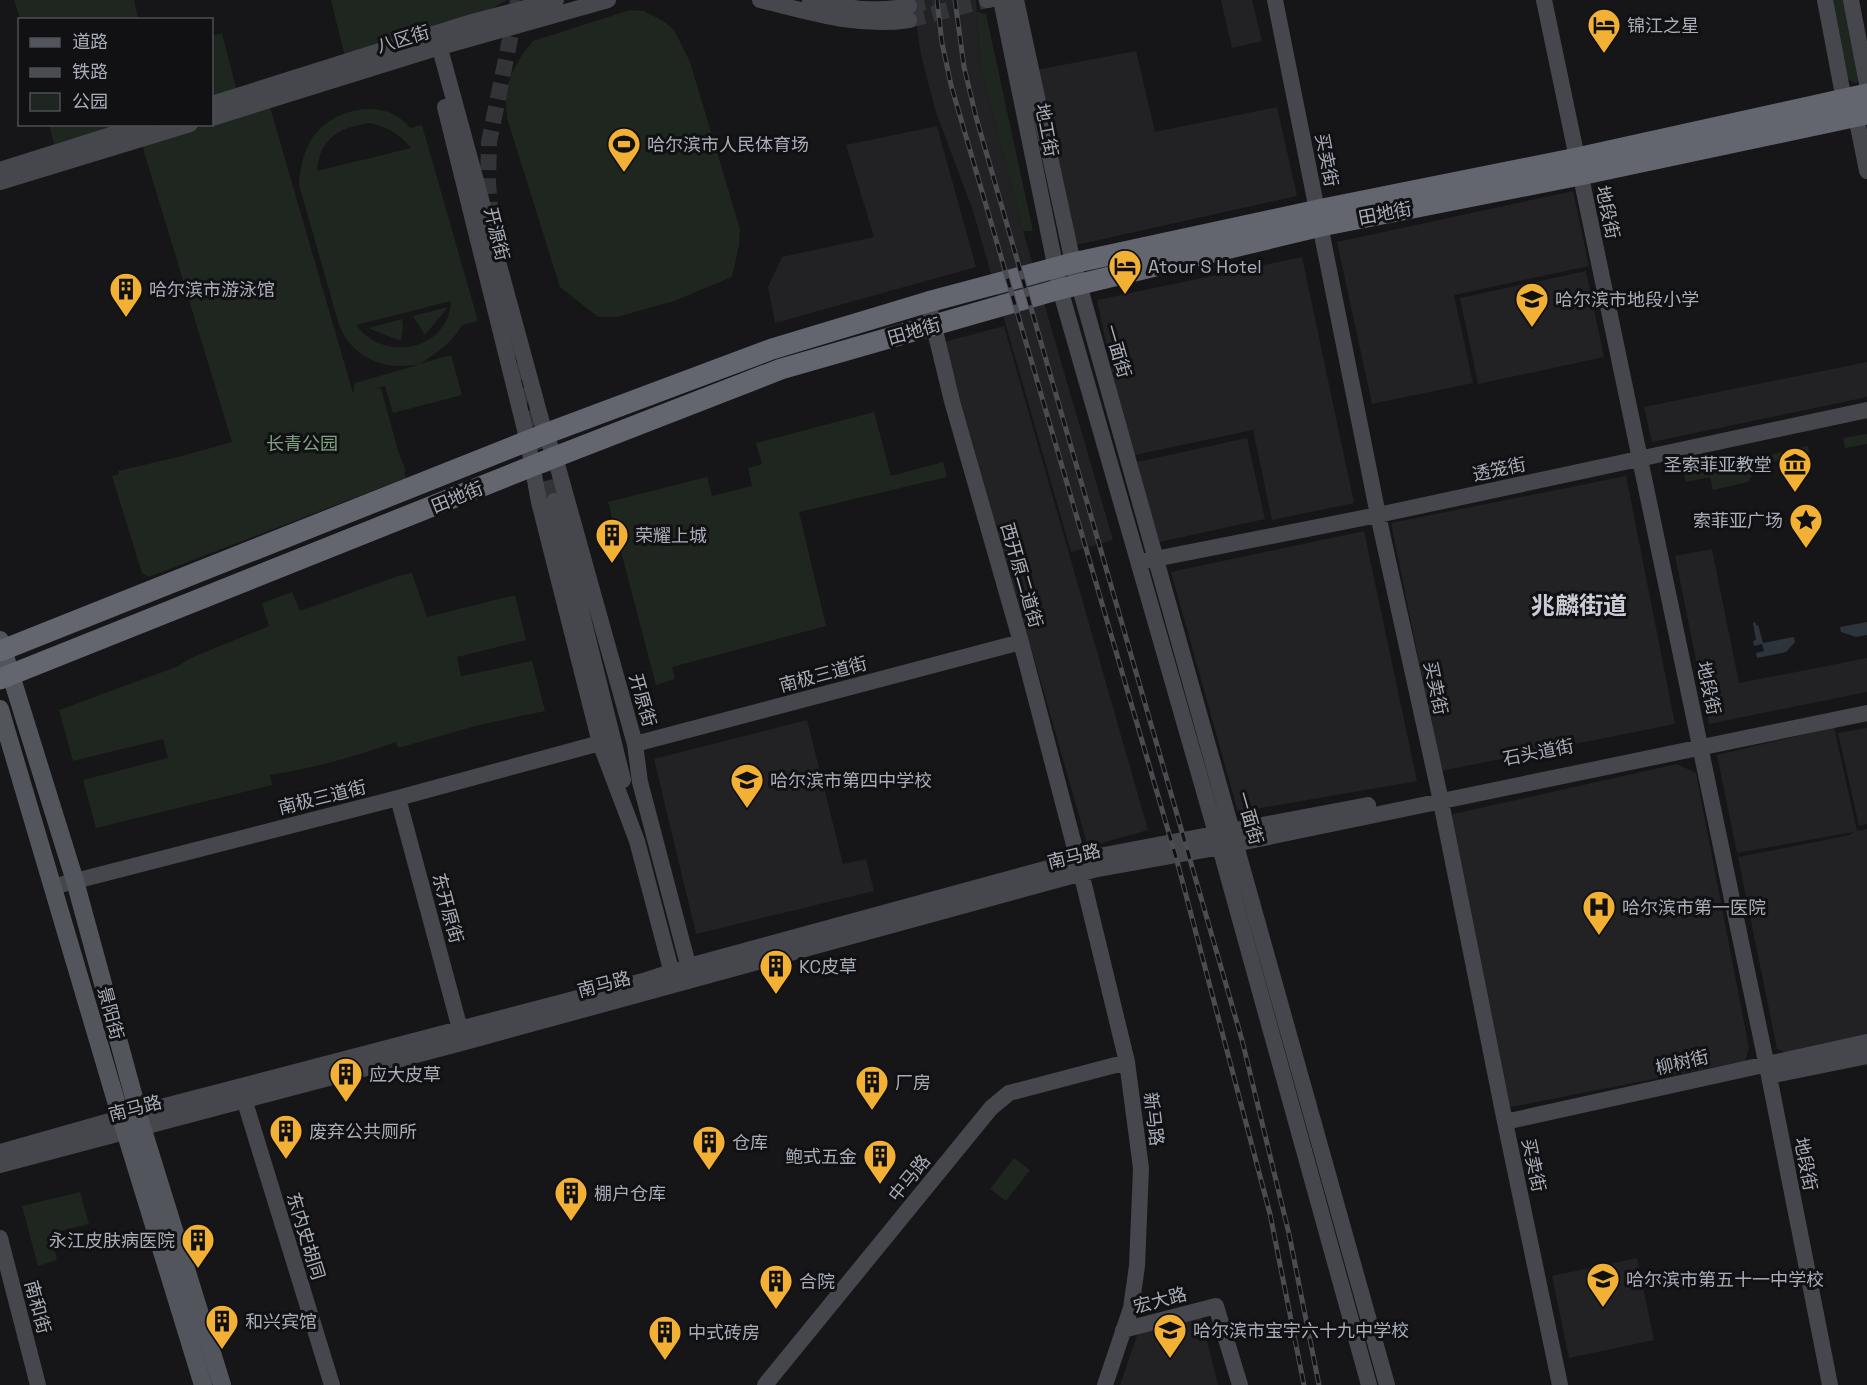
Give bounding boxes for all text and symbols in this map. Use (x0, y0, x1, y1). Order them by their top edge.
hotel icon: 锦江之星 (1586, 7, 1622, 54)
place label: 锦江之星 (1627, 14, 1699, 37)
legend (18, 18, 213, 126)
street label: 八区街 (374, 20, 432, 58)
text: 道路 (72, 30, 108, 53)
text: 铁路 (72, 60, 108, 83)
text: 公园 (72, 90, 108, 113)
street label: 地工街 (1031, 101, 1063, 159)
sports icon: 哈尔滨市人民体育场 (606, 126, 642, 173)
street label: 买卖街 (1311, 131, 1343, 189)
place label: 哈尔滨市人民体育场 (647, 133, 809, 156)
street label: 地段街 (1591, 183, 1625, 241)
street label: 田地街 (1356, 197, 1414, 229)
street label: 开源街 (479, 205, 515, 263)
hotel icon: Atour S Hotel (1107, 248, 1143, 295)
place label: Atour S Hotel (1148, 255, 1262, 278)
building icon: 哈尔滨市游泳馆 (108, 271, 144, 318)
place label: 哈尔滨市游泳馆 (149, 278, 275, 301)
school or university icon: 哈尔滨市地段小学 (1514, 281, 1550, 328)
place label: 哈尔滨市地段小学 (1555, 288, 1699, 311)
street label: 田地街 (885, 313, 943, 349)
street label: 一面街 (1100, 322, 1136, 380)
park label: 长青公园 (266, 432, 338, 455)
museum icon: 圣索菲亚教堂 (1777, 446, 1813, 493)
street label: 透笼街 (1470, 452, 1528, 486)
place label: 圣索菲亚教堂 (1664, 453, 1772, 476)
street label: 田地街 (428, 476, 486, 518)
place icon: 索菲亚广场 (1788, 502, 1824, 549)
place label: 索菲亚广场 (1693, 509, 1783, 532)
building icon: 荣耀上城 (594, 517, 630, 564)
street label: 西开原二道街 (996, 520, 1048, 630)
place label: 荣耀上城 (635, 524, 707, 547)
district label: 兆麟街道 (1531, 590, 1627, 621)
street label: 南极三道街 (777, 651, 869, 697)
street label: 买卖街 (1419, 659, 1453, 717)
street label: 地段街 (1692, 659, 1726, 717)
street label: 开原街 (625, 671, 661, 729)
street label: 石头道街 (1500, 734, 1576, 770)
school or university icon: 哈尔滨市第四中学校 (729, 762, 765, 809)
place label: 哈尔滨市第四中学校 (770, 769, 932, 792)
street label: 南极三道街 (276, 775, 368, 819)
street label: 一面街 (1232, 789, 1268, 847)
street label: 南马路 (1045, 838, 1103, 874)
street label: 东开原街 (428, 870, 468, 946)
hospital icon: 哈尔滨市第一医院 (1581, 889, 1617, 936)
place label: 哈尔滨市第一医院 (1622, 896, 1766, 919)
building icon: KC皮草 (758, 948, 794, 995)
place label: KC皮草 (799, 955, 857, 978)
street label: 南马路 (575, 966, 633, 1002)
street label: 景阳街 (93, 984, 129, 1042)
street label: 柳树街 (1653, 1045, 1711, 1079)
building icon: 应大皮草 (328, 1056, 364, 1103)
place label: 应大皮草 (369, 1063, 441, 1086)
building icon: 厂房 (854, 1064, 890, 1111)
place label: 厂房 (895, 1071, 931, 1094)
street label: 南马路 (106, 1090, 164, 1126)
street label: 新马路 (1139, 1091, 1169, 1147)
building icon: 废弃公共厕所 (268, 1113, 304, 1160)
place label: 废弃公共厕所 (309, 1120, 417, 1143)
building icon: 仓库 (691, 1124, 727, 1171)
place label: 仓库 (732, 1131, 768, 1154)
street label: 地段街 (1790, 1135, 1822, 1193)
street label: 买卖街 (1517, 1136, 1551, 1194)
building icon: 鲍式五金 (862, 1138, 898, 1185)
place label: 鲍式五金 (785, 1145, 857, 1168)
street label: 中马路 (883, 1150, 935, 1206)
building icon: 棚户仓库 (553, 1175, 589, 1222)
place label: 棚户仓库 (594, 1182, 666, 1205)
street label: 东内史胡同 (282, 1190, 330, 1282)
building icon: 永江皮肤病医院 (180, 1222, 216, 1269)
place label: 永江皮肤病医院 (49, 1229, 175, 1252)
school or university icon: 哈尔滨市第五十一中学校 (1585, 1261, 1621, 1308)
building icon: 合院 (758, 1263, 794, 1310)
place label: 哈尔滨市第五十一中学校 (1626, 1268, 1824, 1291)
place label: 合院 (799, 1270, 835, 1293)
street label: 南和街 (20, 1278, 56, 1336)
street label: 宏大路 (1131, 1282, 1189, 1318)
building icon: 和兴宾馆 (204, 1303, 240, 1350)
place label: 和兴宾馆 (245, 1310, 317, 1333)
school or university icon: 哈尔滨市宝宇六十九中学校 (1152, 1312, 1188, 1359)
building icon: 中式砖房 (647, 1314, 683, 1361)
place label: 哈尔滨市宝宇六十九中学校 (1193, 1319, 1409, 1342)
place label: 中式砖房 (688, 1321, 760, 1344)

